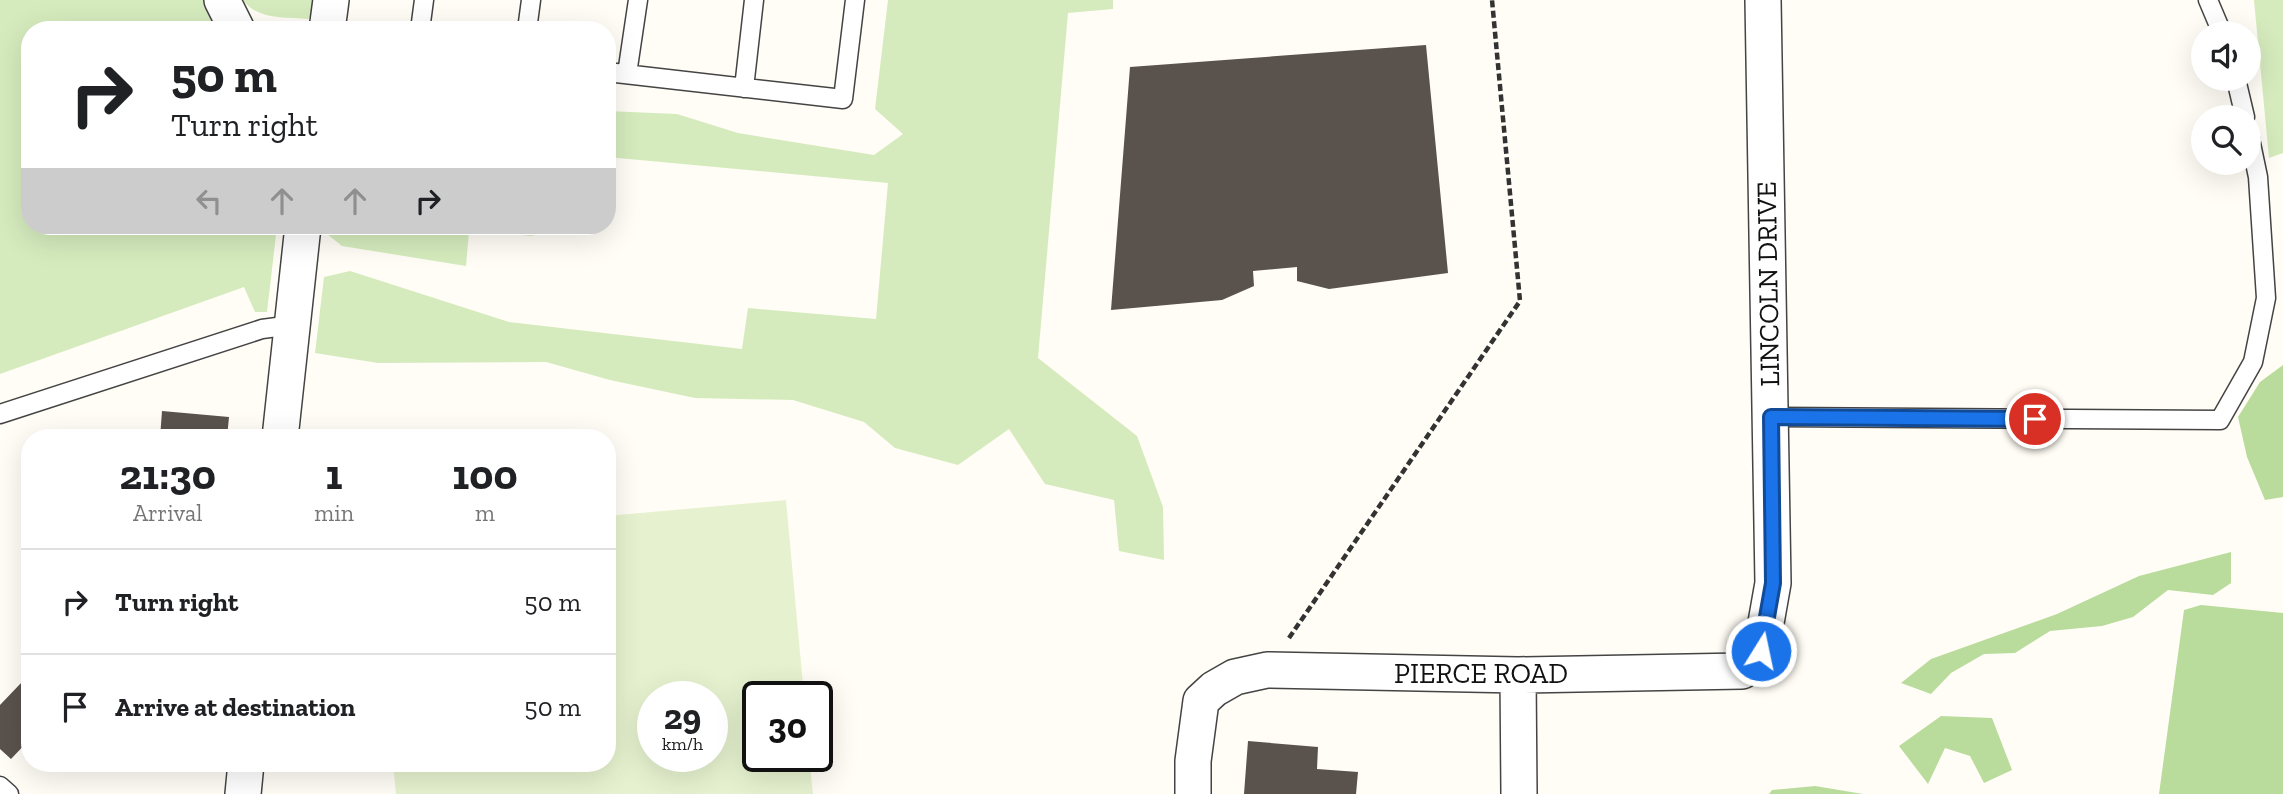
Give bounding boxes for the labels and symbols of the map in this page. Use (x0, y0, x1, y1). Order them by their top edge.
street label: LINCOLN DRIVE (1750, 181, 1786, 387)
pin (2005, 389, 2065, 449)
position arrow (1724, 614, 1798, 688)
street label: PIERCE ROAD (1394, 657, 1568, 690)
speed limit sign: 30 (742, 681, 833, 772)

